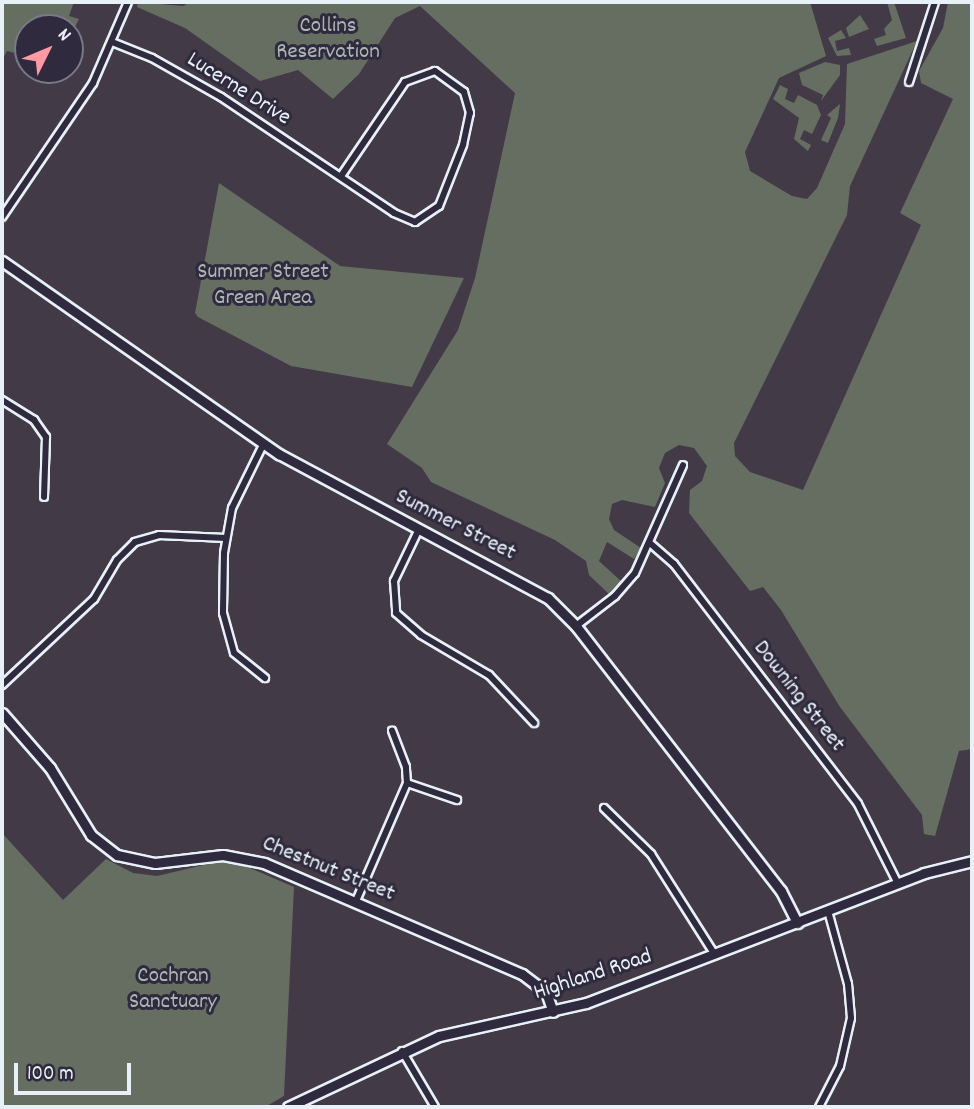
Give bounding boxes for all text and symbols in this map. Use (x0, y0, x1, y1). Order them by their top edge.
park label: Collins Reservation (276, 13, 380, 67)
north arrow (14, 14, 84, 84)
text: N (50, 23, 76, 48)
street label: Lucerne Drive (181, 47, 295, 133)
park label: Summer Street Green Area (197, 259, 329, 313)
street label: Summer Street (390, 484, 520, 568)
street label: Downing Street (746, 636, 850, 758)
street label: Chestnut Street (258, 831, 398, 909)
street label: Highland Road (530, 944, 656, 1008)
park label: Cochran Sanctuary (129, 963, 217, 1017)
scale bar (18, 1050, 135, 1094)
text: 100 m (27, 1060, 74, 1090)

